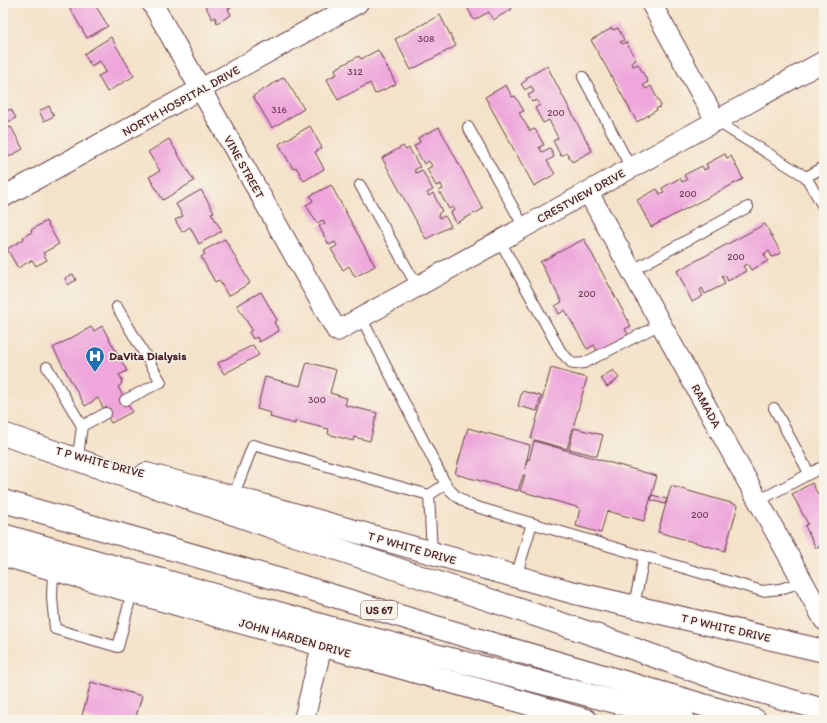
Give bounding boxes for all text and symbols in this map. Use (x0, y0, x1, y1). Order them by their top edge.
house number: 308 (417, 32, 435, 45)
street label: NORTH HOSPITAL DRIVE (120, 63, 243, 139)
house number: 312 (347, 65, 363, 78)
house number: 316 (271, 103, 287, 116)
house number: 200 (547, 106, 565, 119)
street label: VINE STREET (221, 133, 267, 201)
street label: CRESTVIEW DRIVE (534, 166, 628, 226)
house number: 200 (679, 187, 697, 200)
house number: 200 (727, 250, 745, 263)
house number: 200 (578, 287, 596, 300)
hospital icon: DaVita Dialysis (84, 345, 106, 373)
place label: DaVita Dialysis (109, 349, 187, 364)
street label: RAMADA (688, 382, 724, 431)
house number: 300 (308, 393, 326, 406)
street label: T P WHITE DRIVE (54, 443, 146, 481)
house number: 200 (691, 508, 709, 521)
street label: T P WHITE DRIVE (366, 529, 458, 567)
road number: US 67 (361, 601, 397, 619)
street label: T P WHITE DRIVE (680, 611, 773, 645)
street label: JOHN HARDEN DRIVE (237, 615, 353, 661)

